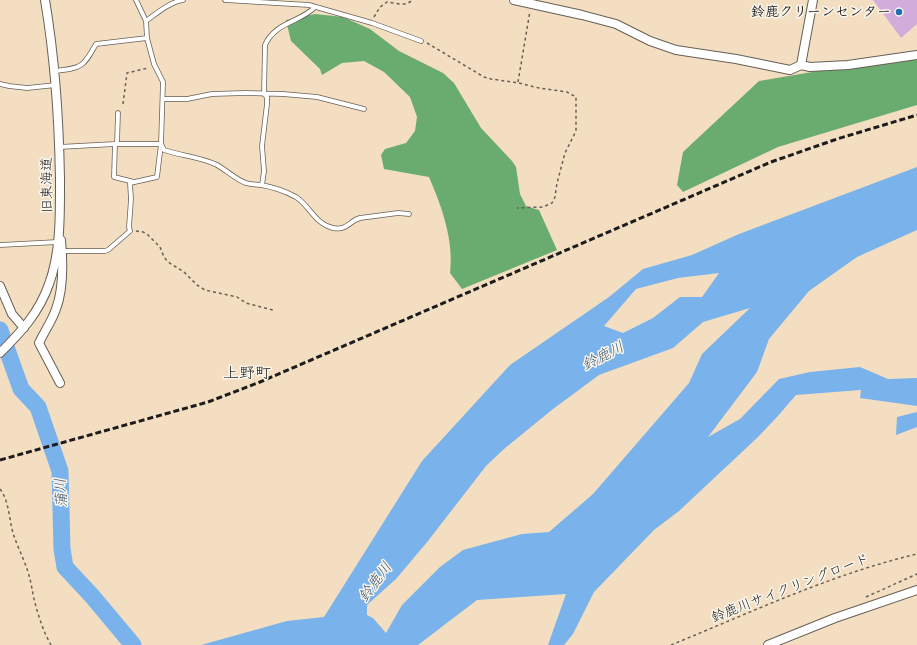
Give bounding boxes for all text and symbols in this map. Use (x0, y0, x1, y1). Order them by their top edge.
place label: 鈴鹿クリーンセンター (751, 4, 891, 20)
marker: 鈴鹿クリーンセンター (894, 7, 904, 17)
street label: 旧東海道 (38, 157, 56, 213)
water label: 鈴鹿川 (579, 338, 627, 374)
district label: 上野町 (223, 363, 271, 383)
water label: 蒲川 (51, 478, 71, 508)
street label: 鈴鹿川サイクリングロード (709, 550, 871, 626)
water label: 鈴鹿川 (354, 559, 396, 605)

